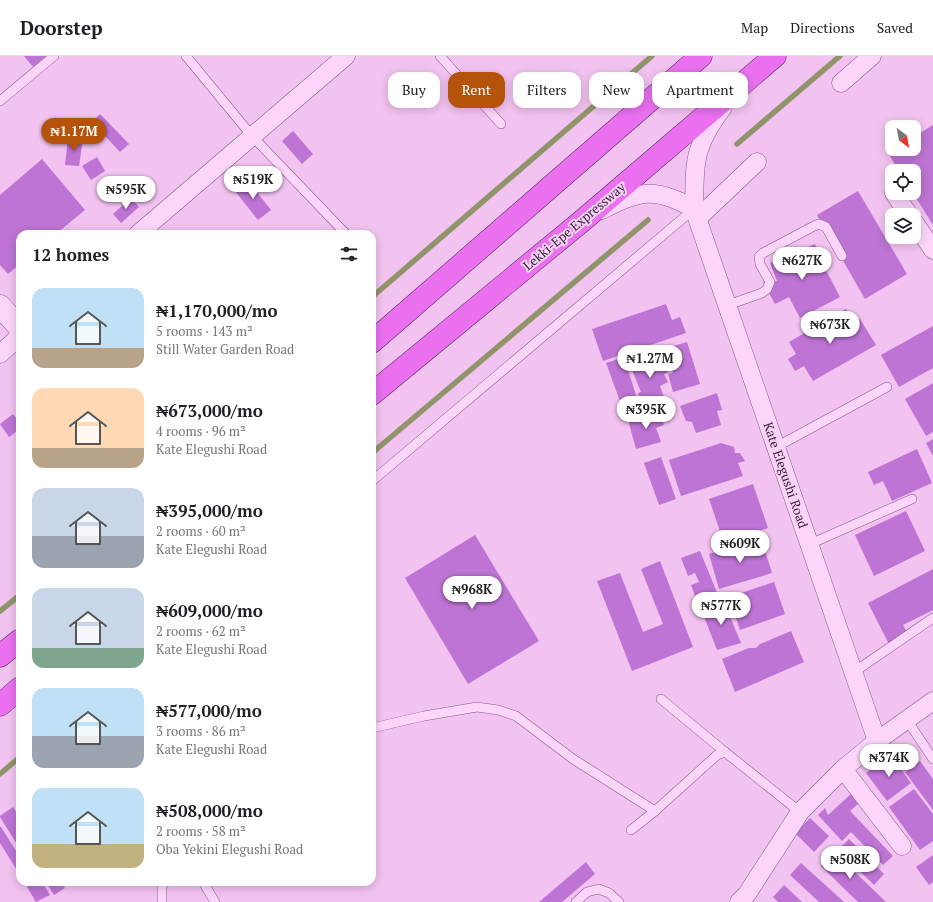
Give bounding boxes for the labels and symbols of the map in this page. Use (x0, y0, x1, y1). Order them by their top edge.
pin: ₦1.17M (41, 118, 107, 152)
north arrow (885, 120, 921, 156)
pin: ₦519K (225, 166, 281, 200)
pin: ₦595K (98, 176, 154, 210)
street label: Lekki-Epe Expressway (519, 178, 629, 274)
pin: ₦627K (774, 247, 830, 281)
pin: ₦673K (802, 311, 858, 345)
pin: ₦1.27M (617, 345, 683, 379)
pin: ₦395K (618, 396, 674, 430)
street label: Kate Elegushi Road (759, 420, 813, 530)
pin: ₦609K (712, 530, 768, 564)
pin: ₦968K (444, 576, 500, 610)
pin: ₦577K (693, 592, 749, 626)
pin: ₦374K (861, 744, 917, 778)
pin: ₦508K (822, 846, 878, 880)

